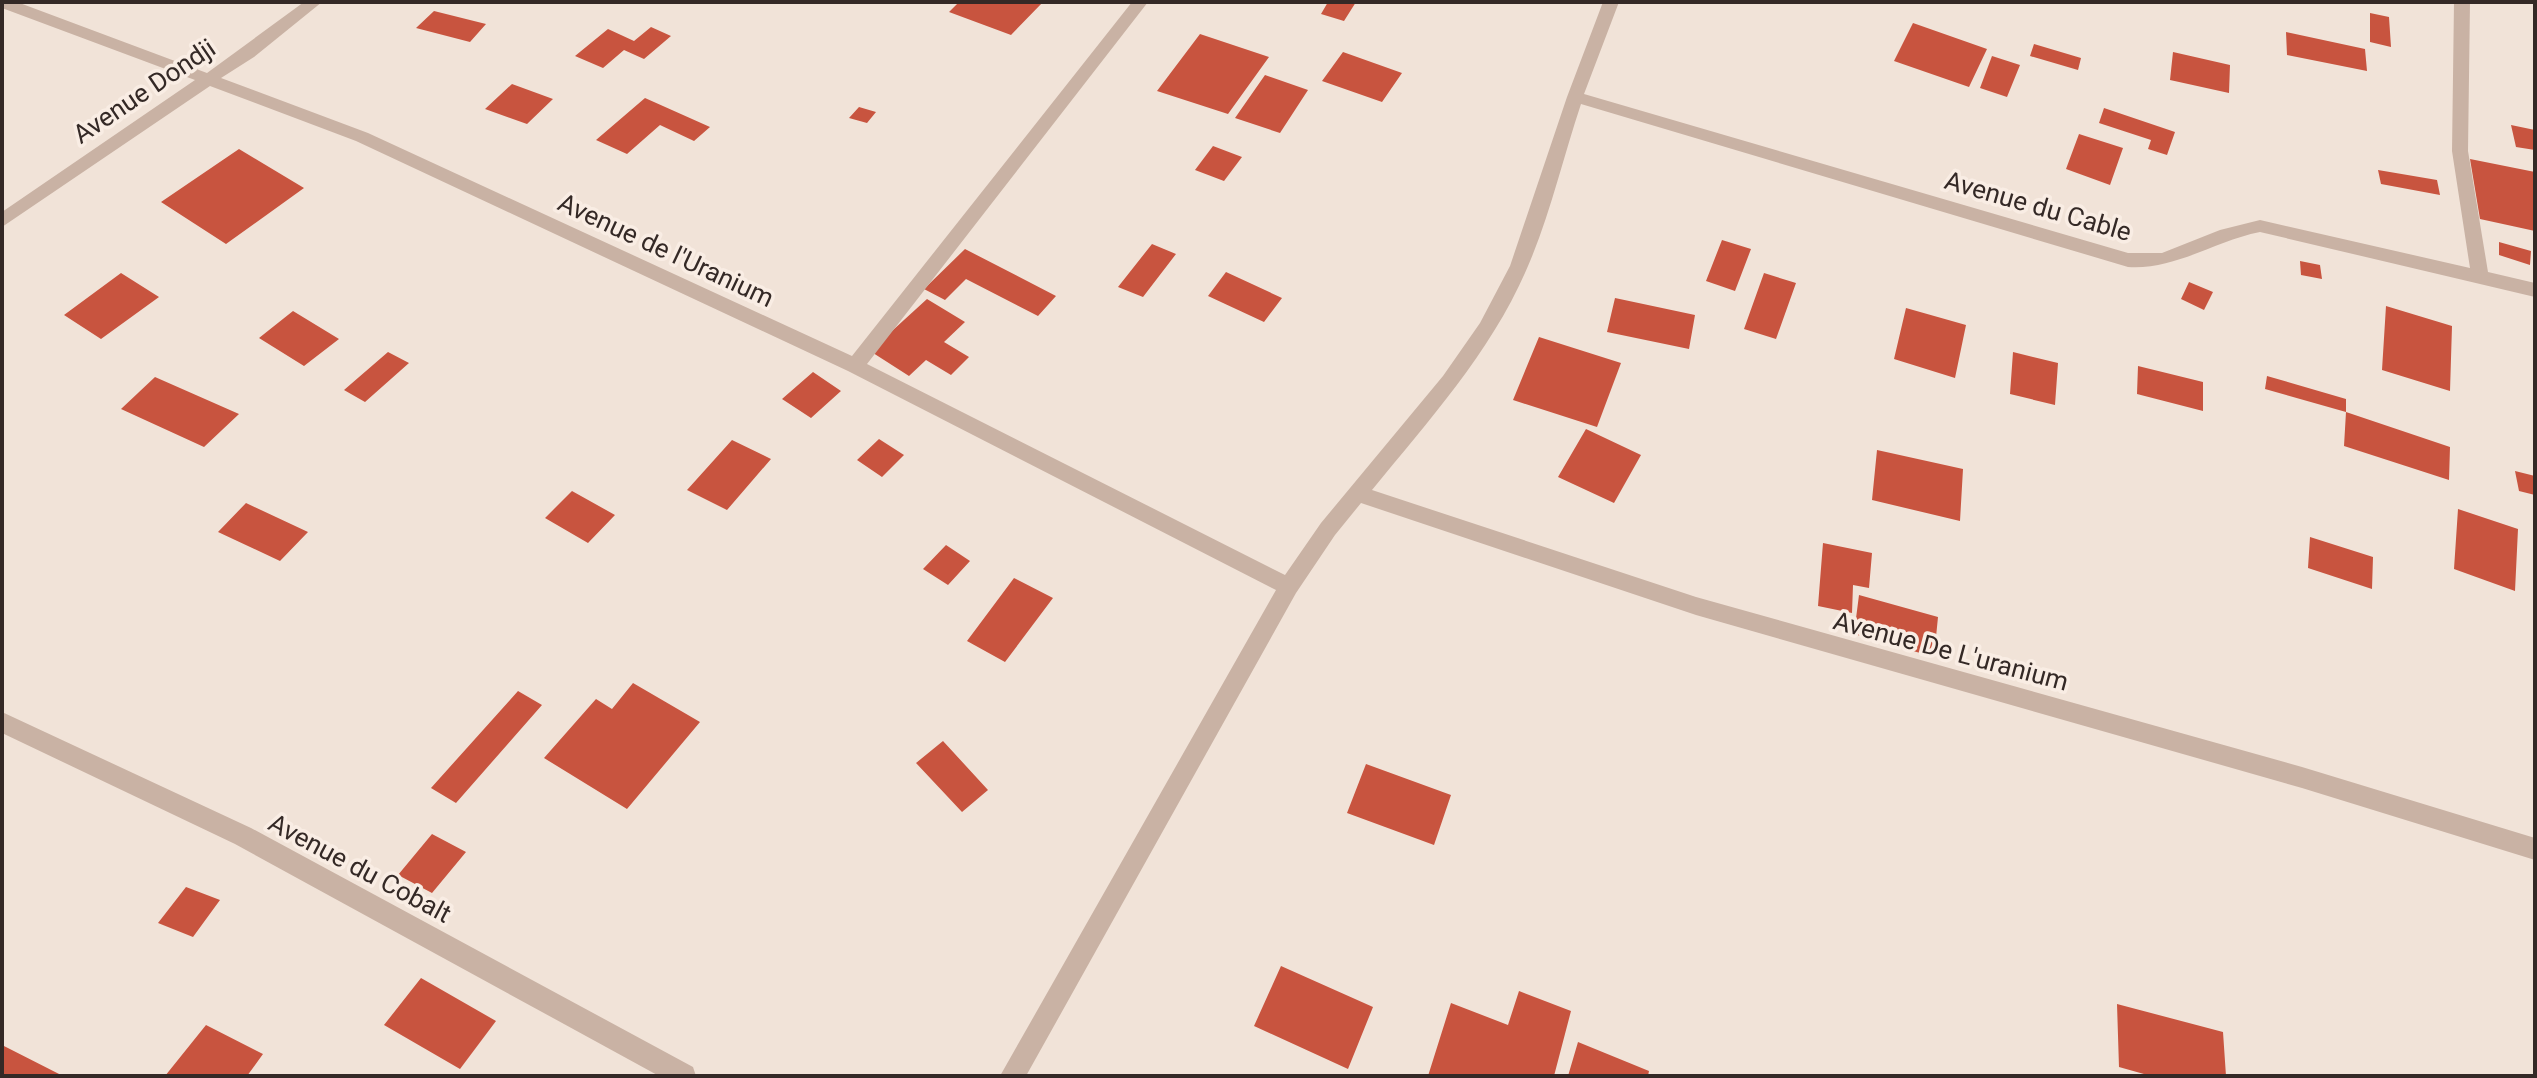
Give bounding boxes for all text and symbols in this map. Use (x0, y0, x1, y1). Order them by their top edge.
street label: Avenue Dondji (67, 32, 221, 150)
street label: Avenue du Cable (1941, 165, 2135, 247)
street label: Avenue de l'Uranium (553, 187, 779, 313)
street label: Avenue De L'uranium (1830, 605, 2072, 697)
street label: Avenue du Cobalt (264, 807, 456, 929)

